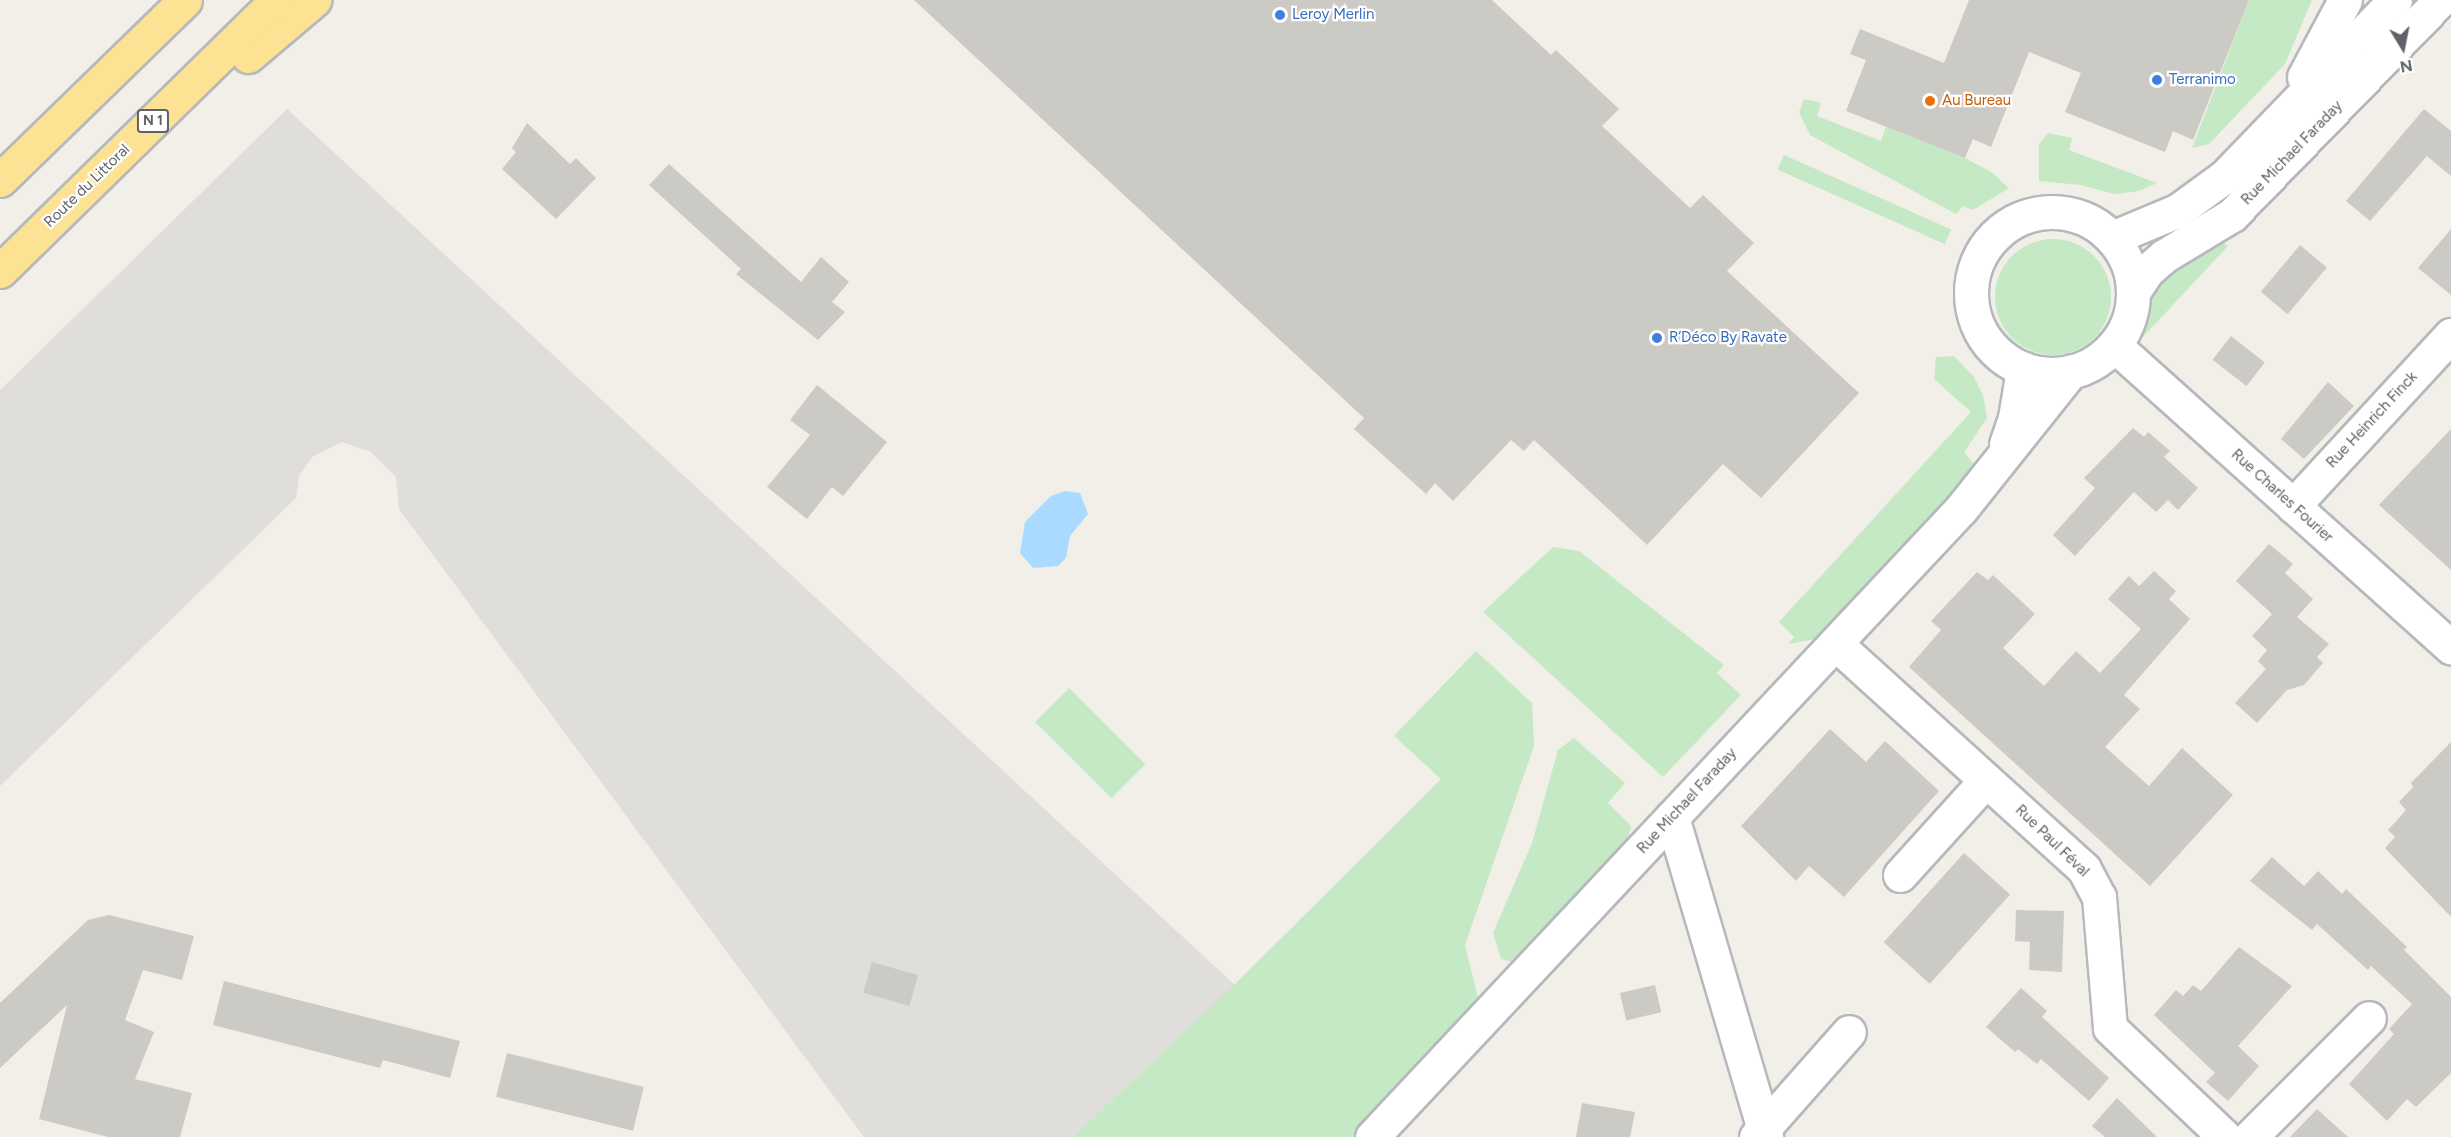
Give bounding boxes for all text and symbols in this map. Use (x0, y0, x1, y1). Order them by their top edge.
place label: Leroy Merlin (1292, 6, 1374, 24)
marker: Leroy Merlin (1273, 8, 1287, 22)
north arrow (2373, 18, 2433, 78)
text: N (2398, 56, 2414, 77)
place label: Terranimo (2169, 71, 2236, 89)
marker: Terranimo (2150, 73, 2164, 87)
place label: Au Bureau (1942, 92, 2011, 110)
marker: Au Bureau (1923, 94, 1937, 108)
street label: Rue Michael Faraday (2238, 97, 2346, 209)
road number: N 1 (136, 110, 170, 132)
street label: Route du Littoral (40, 141, 134, 231)
place label: R’Déco By Ravate (1669, 329, 1787, 347)
marker: R’Déco By Ravate (1650, 331, 1664, 345)
street label: Rue Heinrich Finck (2323, 368, 2421, 472)
street label: Rue Charles Fourier (2227, 446, 2337, 546)
street label: Rue Michael Faraday (1633, 744, 1741, 858)
street label: Rue Paul Féval (2011, 801, 2093, 881)

